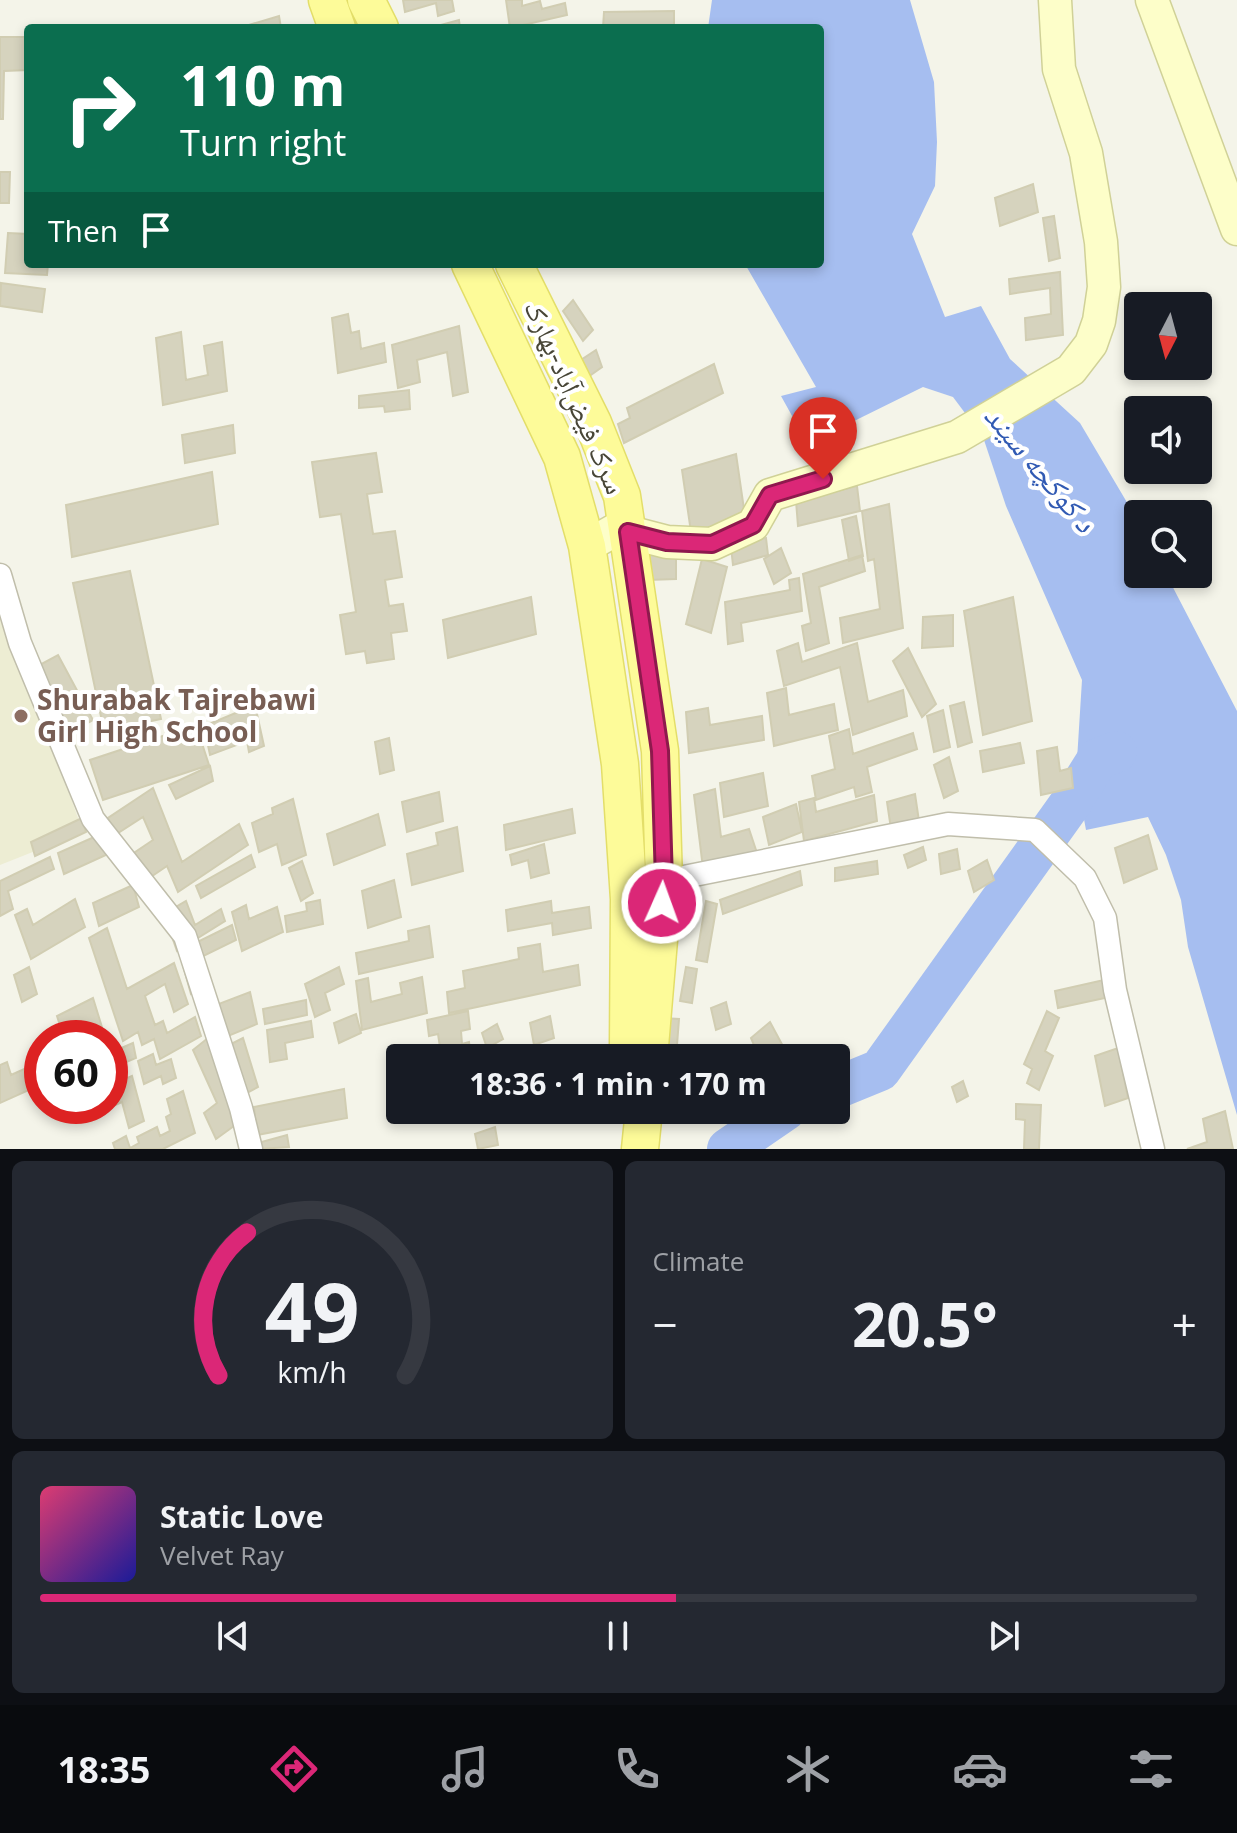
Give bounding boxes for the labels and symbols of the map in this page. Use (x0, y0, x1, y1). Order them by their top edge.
north arrow (1124, 292, 1212, 380)
street label: سرک فیض‌آباد-بهارک (516, 294, 636, 500)
water label: د کوکچه سیند (976, 396, 1107, 541)
pin (789, 397, 857, 479)
place label: Shurabak Tajrebawi Girl High School (37, 680, 316, 750)
marker: Shurabak Tajrebawi Girl High School (12, 707, 30, 725)
position arrow (620, 861, 704, 945)
speed limit sign: 60 (24, 1020, 128, 1124)

